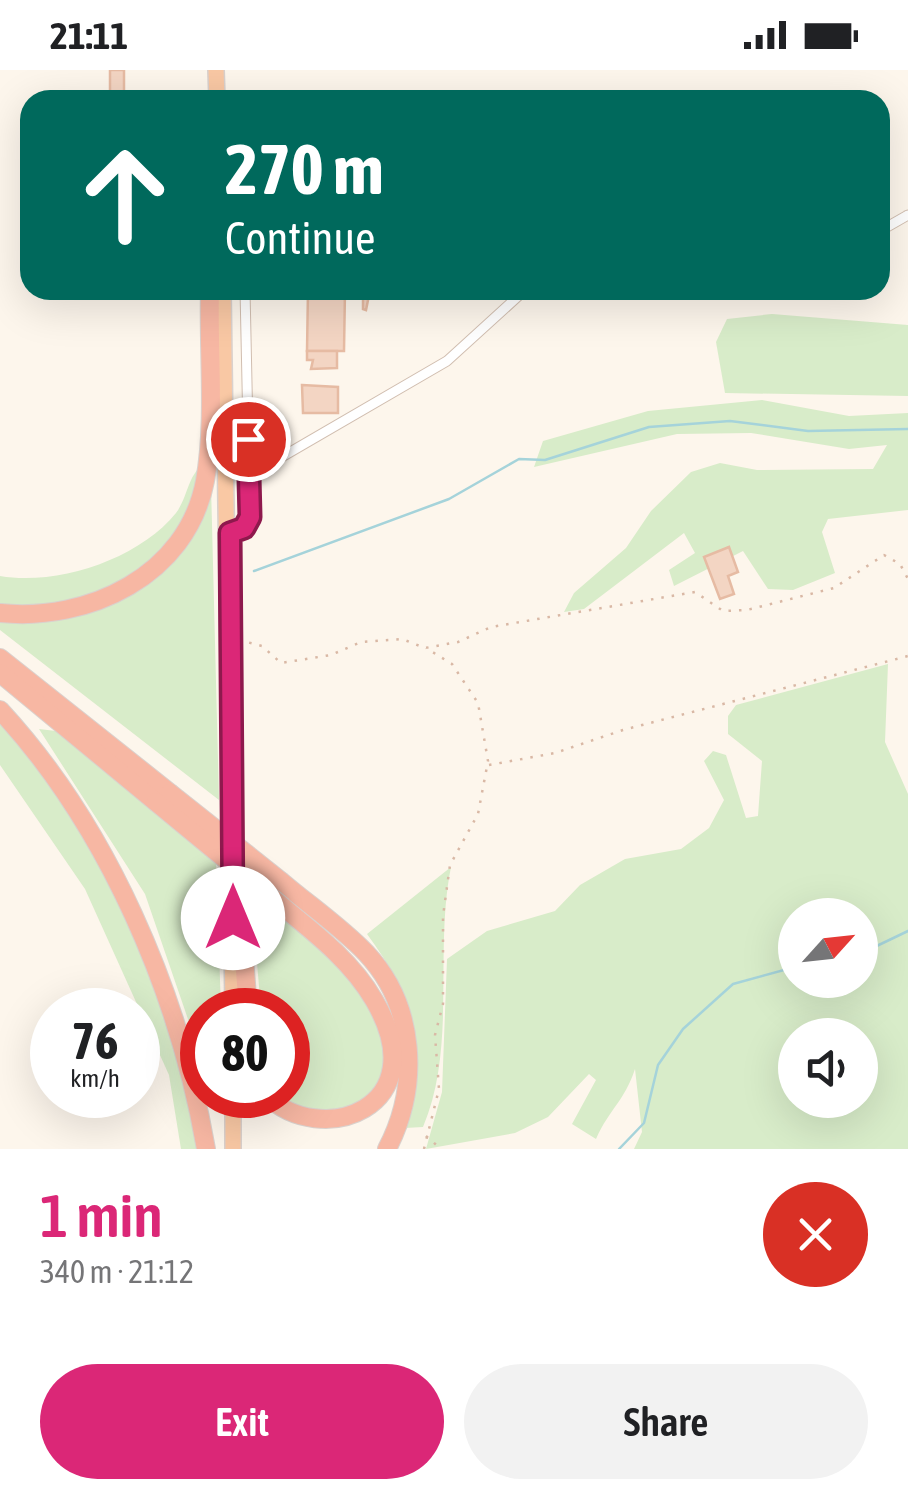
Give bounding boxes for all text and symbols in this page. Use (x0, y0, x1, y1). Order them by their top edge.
text: 21:11 (50, 14, 128, 57)
text: 270 m (225, 129, 384, 209)
icon: ahead (60, 130, 190, 260)
text: Continue (225, 212, 376, 264)
pin (206, 397, 291, 482)
icon: arrive (221, 412, 276, 467)
position arrow (181, 866, 285, 970)
north arrow (778, 898, 878, 998)
map controls (778, 898, 878, 1118)
speed limit sign: 80 (180, 988, 310, 1118)
text: 76 (71, 1012, 118, 1070)
button: sound (778, 1018, 878, 1118)
text: km/h (70, 1064, 120, 1092)
text: 1 min (40, 1181, 163, 1250)
button: close (763, 1182, 868, 1287)
text: 340 m · 21:12 (40, 1253, 194, 1290)
button: Exit (40, 1364, 444, 1479)
button: Share (464, 1364, 868, 1479)

